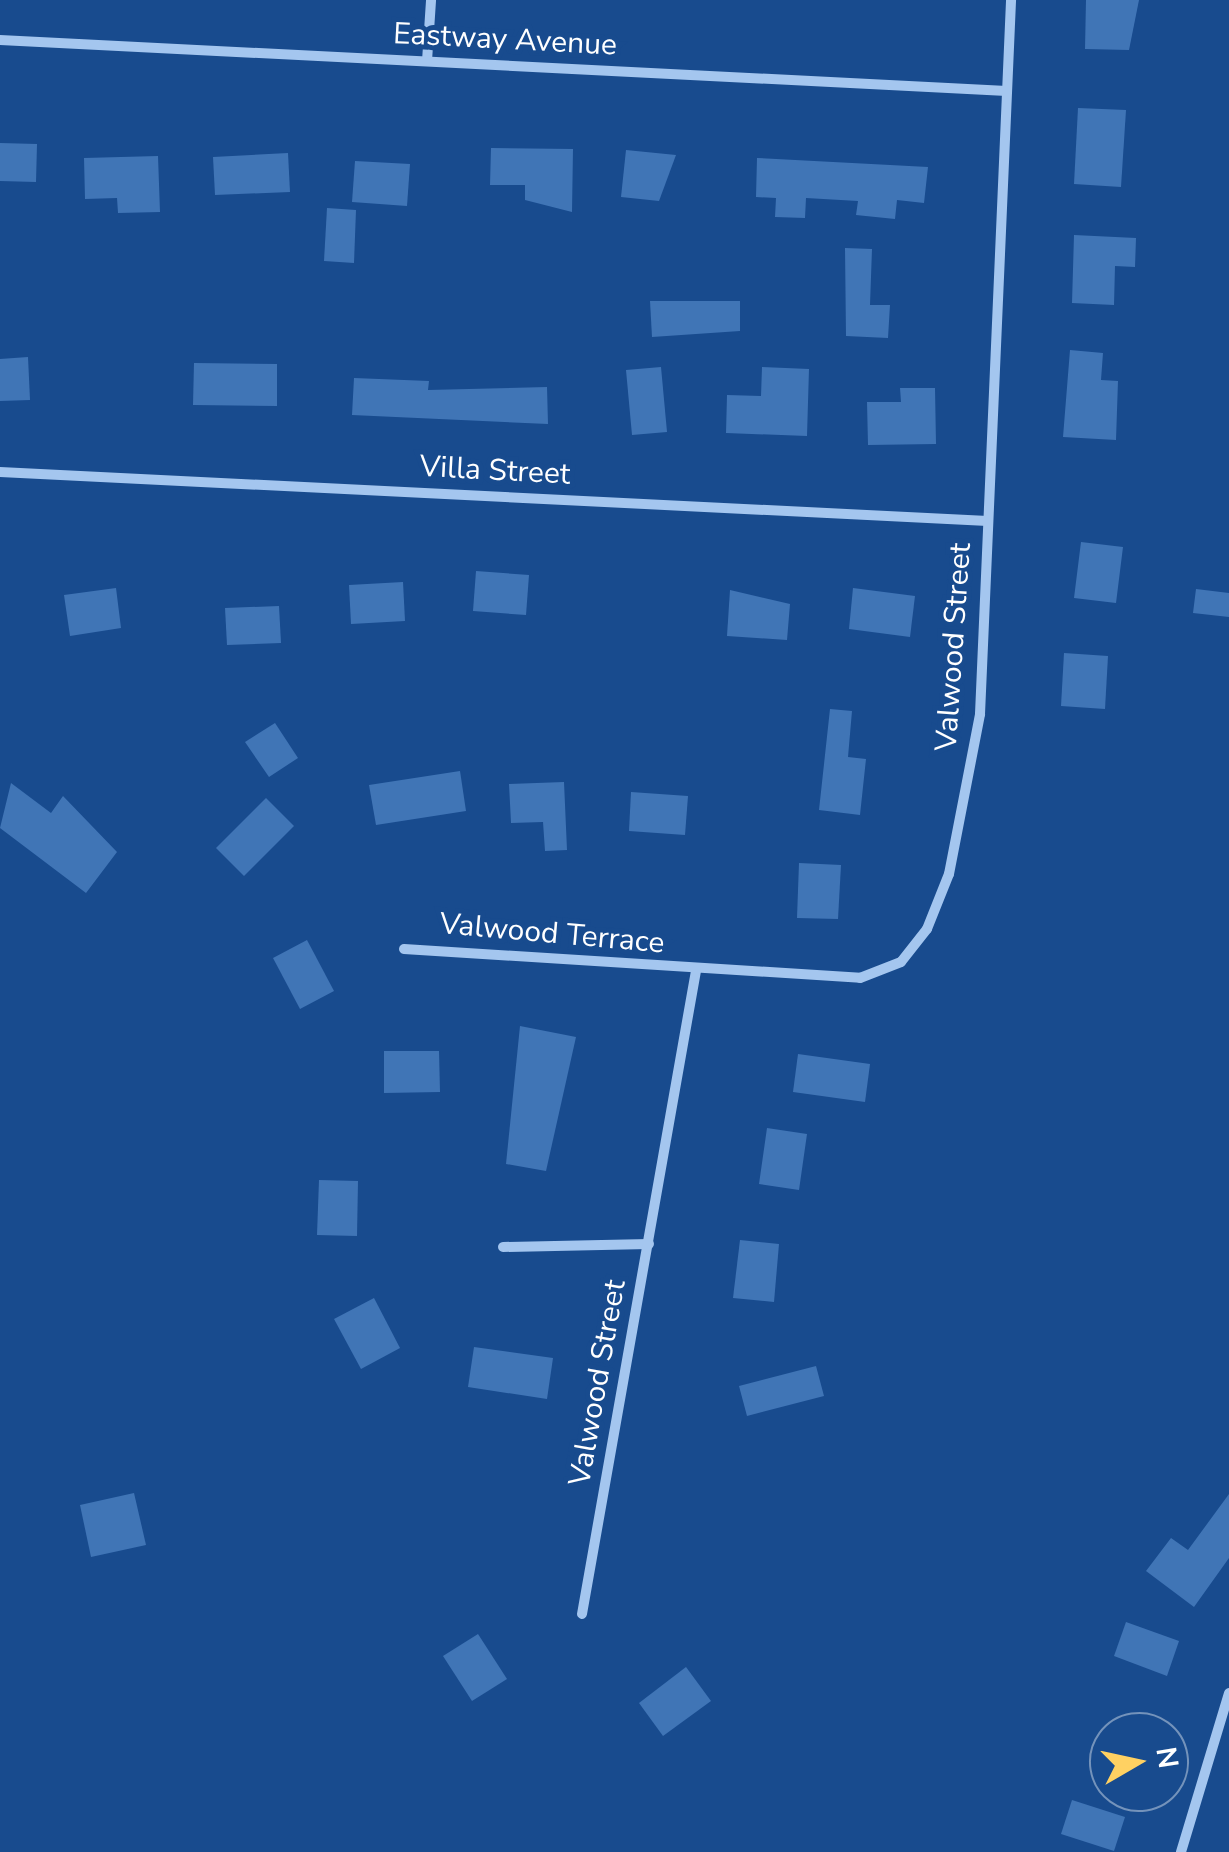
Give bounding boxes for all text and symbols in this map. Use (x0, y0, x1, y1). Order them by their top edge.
street label: Eastway Avenue (392, 16, 618, 64)
street label: Villa Street (419, 449, 571, 493)
street label: Valwood Street (929, 542, 979, 752)
street label: Valwood Terrace (438, 906, 666, 962)
street label: Valwood Street (562, 1277, 634, 1489)
north arrow (1089, 1712, 1189, 1812)
text: N (1146, 1744, 1187, 1771)

